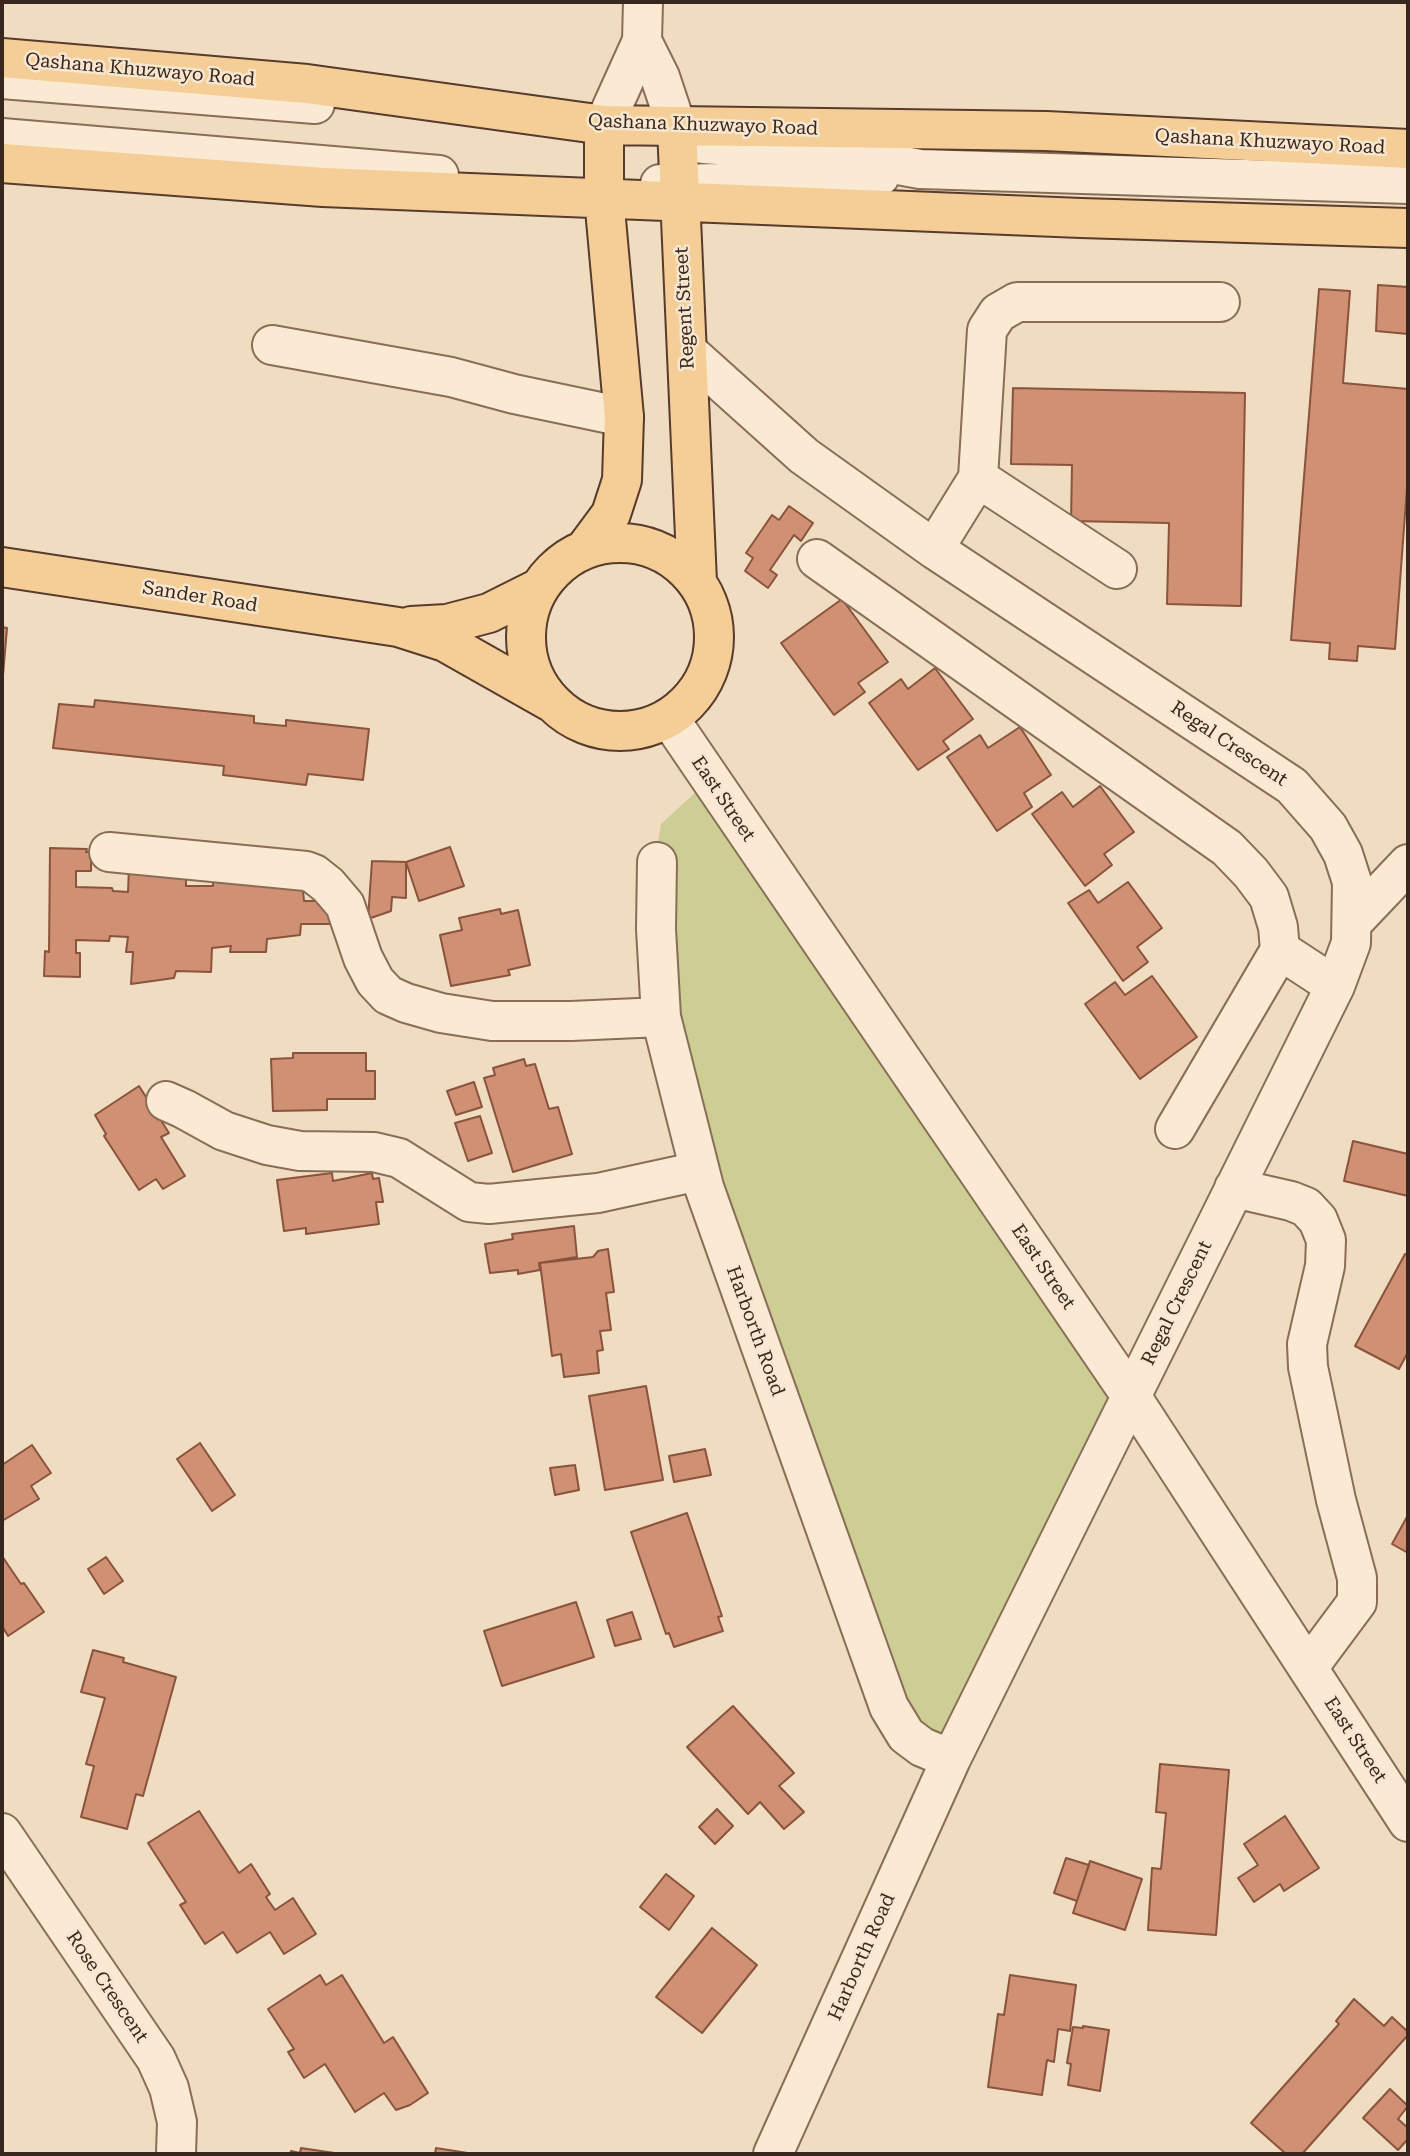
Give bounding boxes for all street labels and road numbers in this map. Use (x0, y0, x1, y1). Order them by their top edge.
street label: Qashana Khuzwayo Road (24, 49, 256, 91)
street label: Qashana Khuzwayo Road (587, 110, 819, 140)
street label: Qashana Khuzwayo Road (1154, 125, 1386, 159)
street label: Regent Street (670, 246, 700, 370)
street label: Sander Road (141, 577, 259, 617)
street label: Regal Crescent (1166, 697, 1292, 791)
street label: East Street (686, 752, 760, 846)
street label: East Street (1006, 1220, 1080, 1314)
street label: Regal Crescent (1137, 1237, 1217, 1369)
street label: Harborth Road (721, 1263, 789, 1399)
street label: East Street (1319, 1693, 1391, 1787)
street label: Harborth Road (824, 1890, 900, 2024)
street label: Rose Crescent (61, 1927, 153, 2047)

